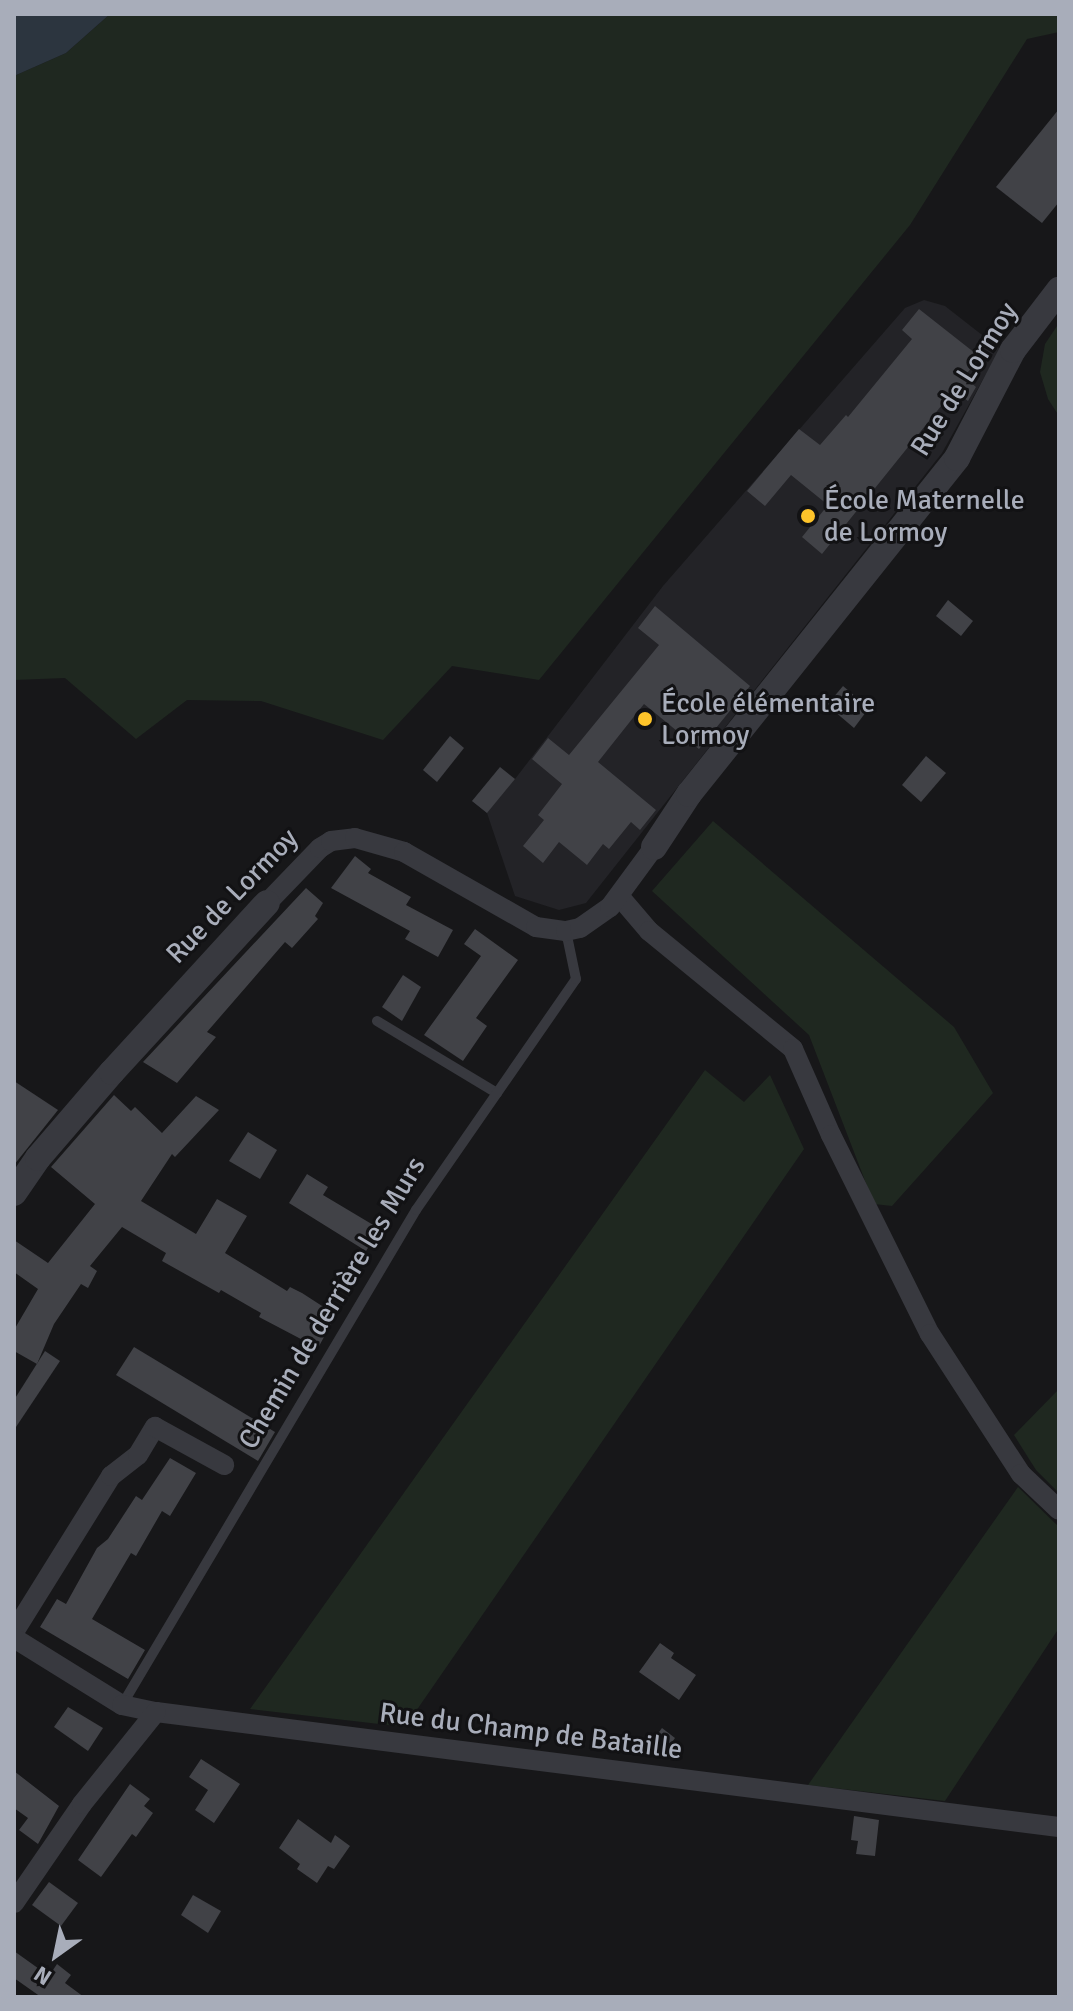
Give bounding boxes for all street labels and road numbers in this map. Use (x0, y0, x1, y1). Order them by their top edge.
street label: Rue de Lormoy (903, 296, 1025, 462)
street label: Rue de Lormoy (159, 821, 305, 971)
street label: Chemin de derrière les Murs (231, 1151, 433, 1455)
street label: Rue du Champ de Bataille (378, 1696, 684, 1766)

